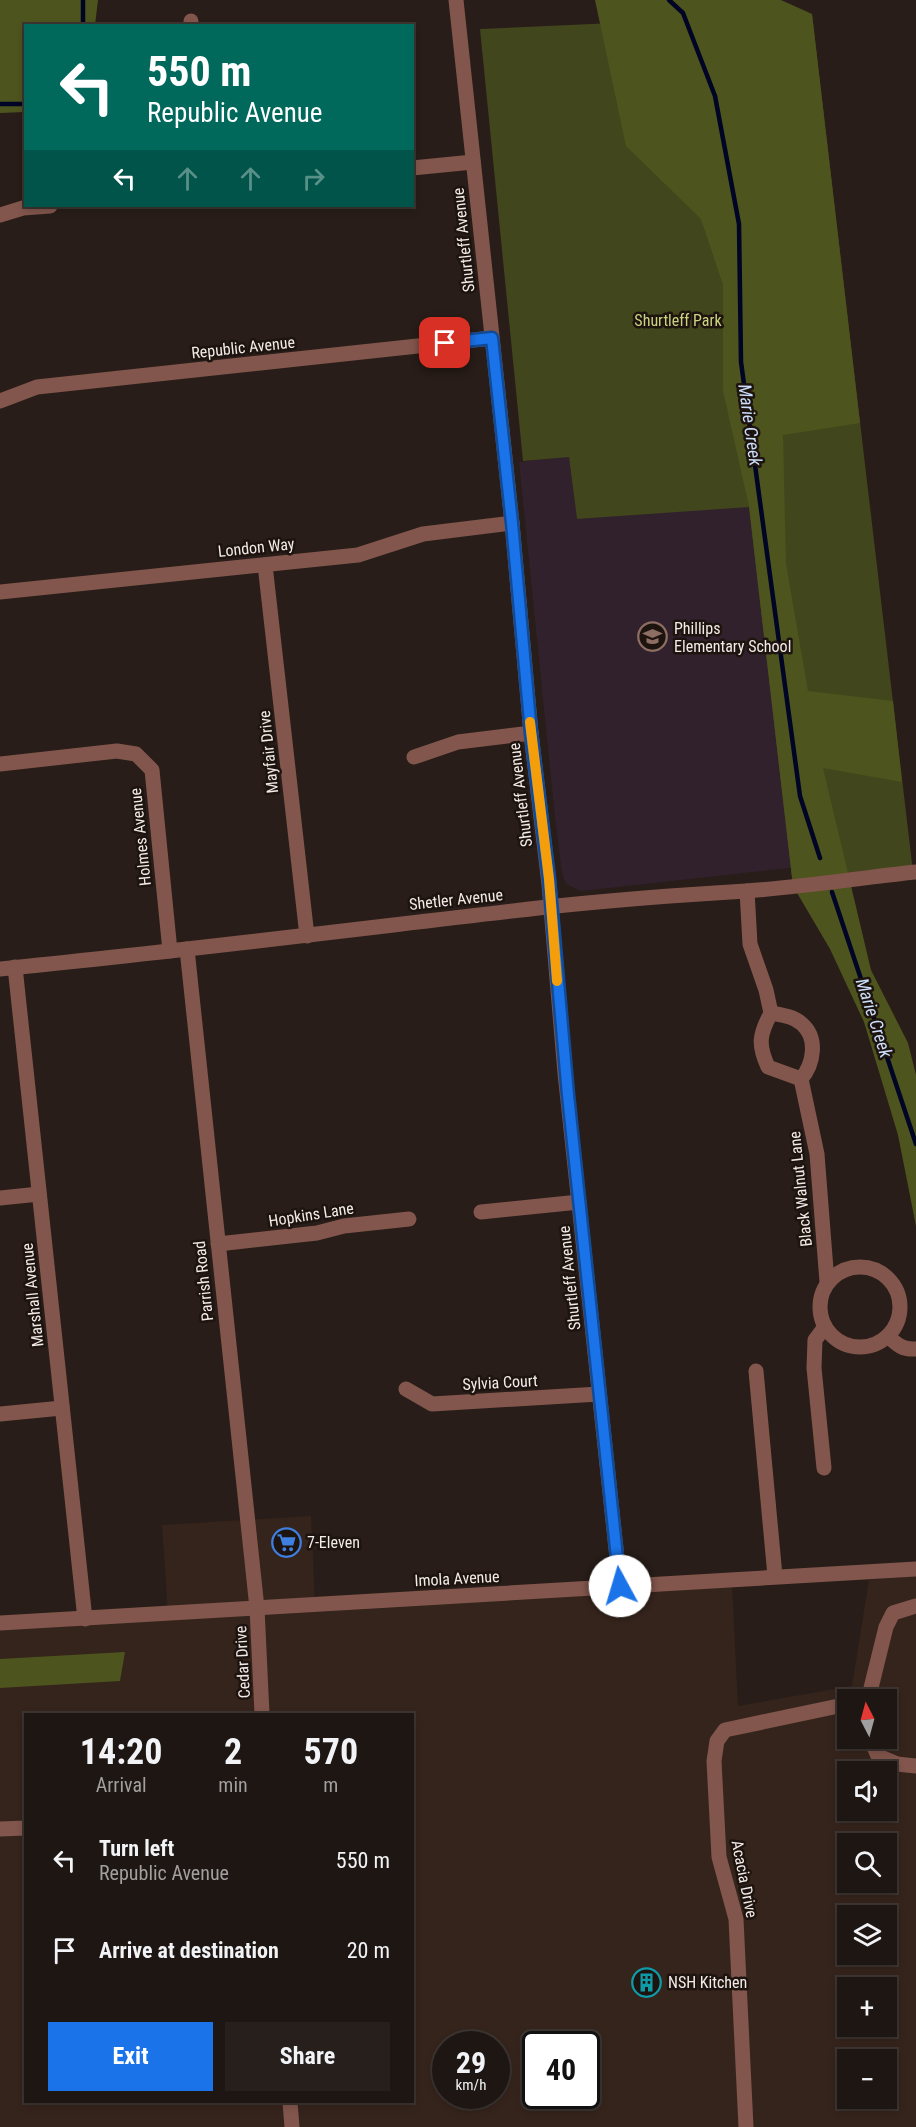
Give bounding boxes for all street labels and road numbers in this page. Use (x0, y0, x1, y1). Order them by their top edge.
street label: Shurtleff Avenue (449, 187, 478, 293)
street label: Republic Avenue (190, 333, 296, 362)
street label: London Way (217, 534, 296, 561)
street label: Mayfair Drive (255, 710, 282, 794)
street label: Shurtleff Avenue (505, 742, 536, 848)
street label: Holmes Avenue (126, 787, 155, 887)
street label: Shetler Avenue (408, 885, 504, 914)
street label: Black Walnut Lane (785, 1130, 816, 1248)
street label: Hopkins Lane (267, 1198, 355, 1231)
street label: Shurtleff Avenue (555, 1225, 584, 1331)
street label: Parrish Road (190, 1240, 217, 1322)
street label: Marshall Avenue (18, 1242, 47, 1348)
street label: Sylvia Court (462, 1371, 538, 1394)
street label: Imola Avenue (414, 1567, 500, 1590)
street label: Cedar Drive (231, 1625, 254, 1699)
street label: Acacia Drive (728, 1839, 761, 1919)

